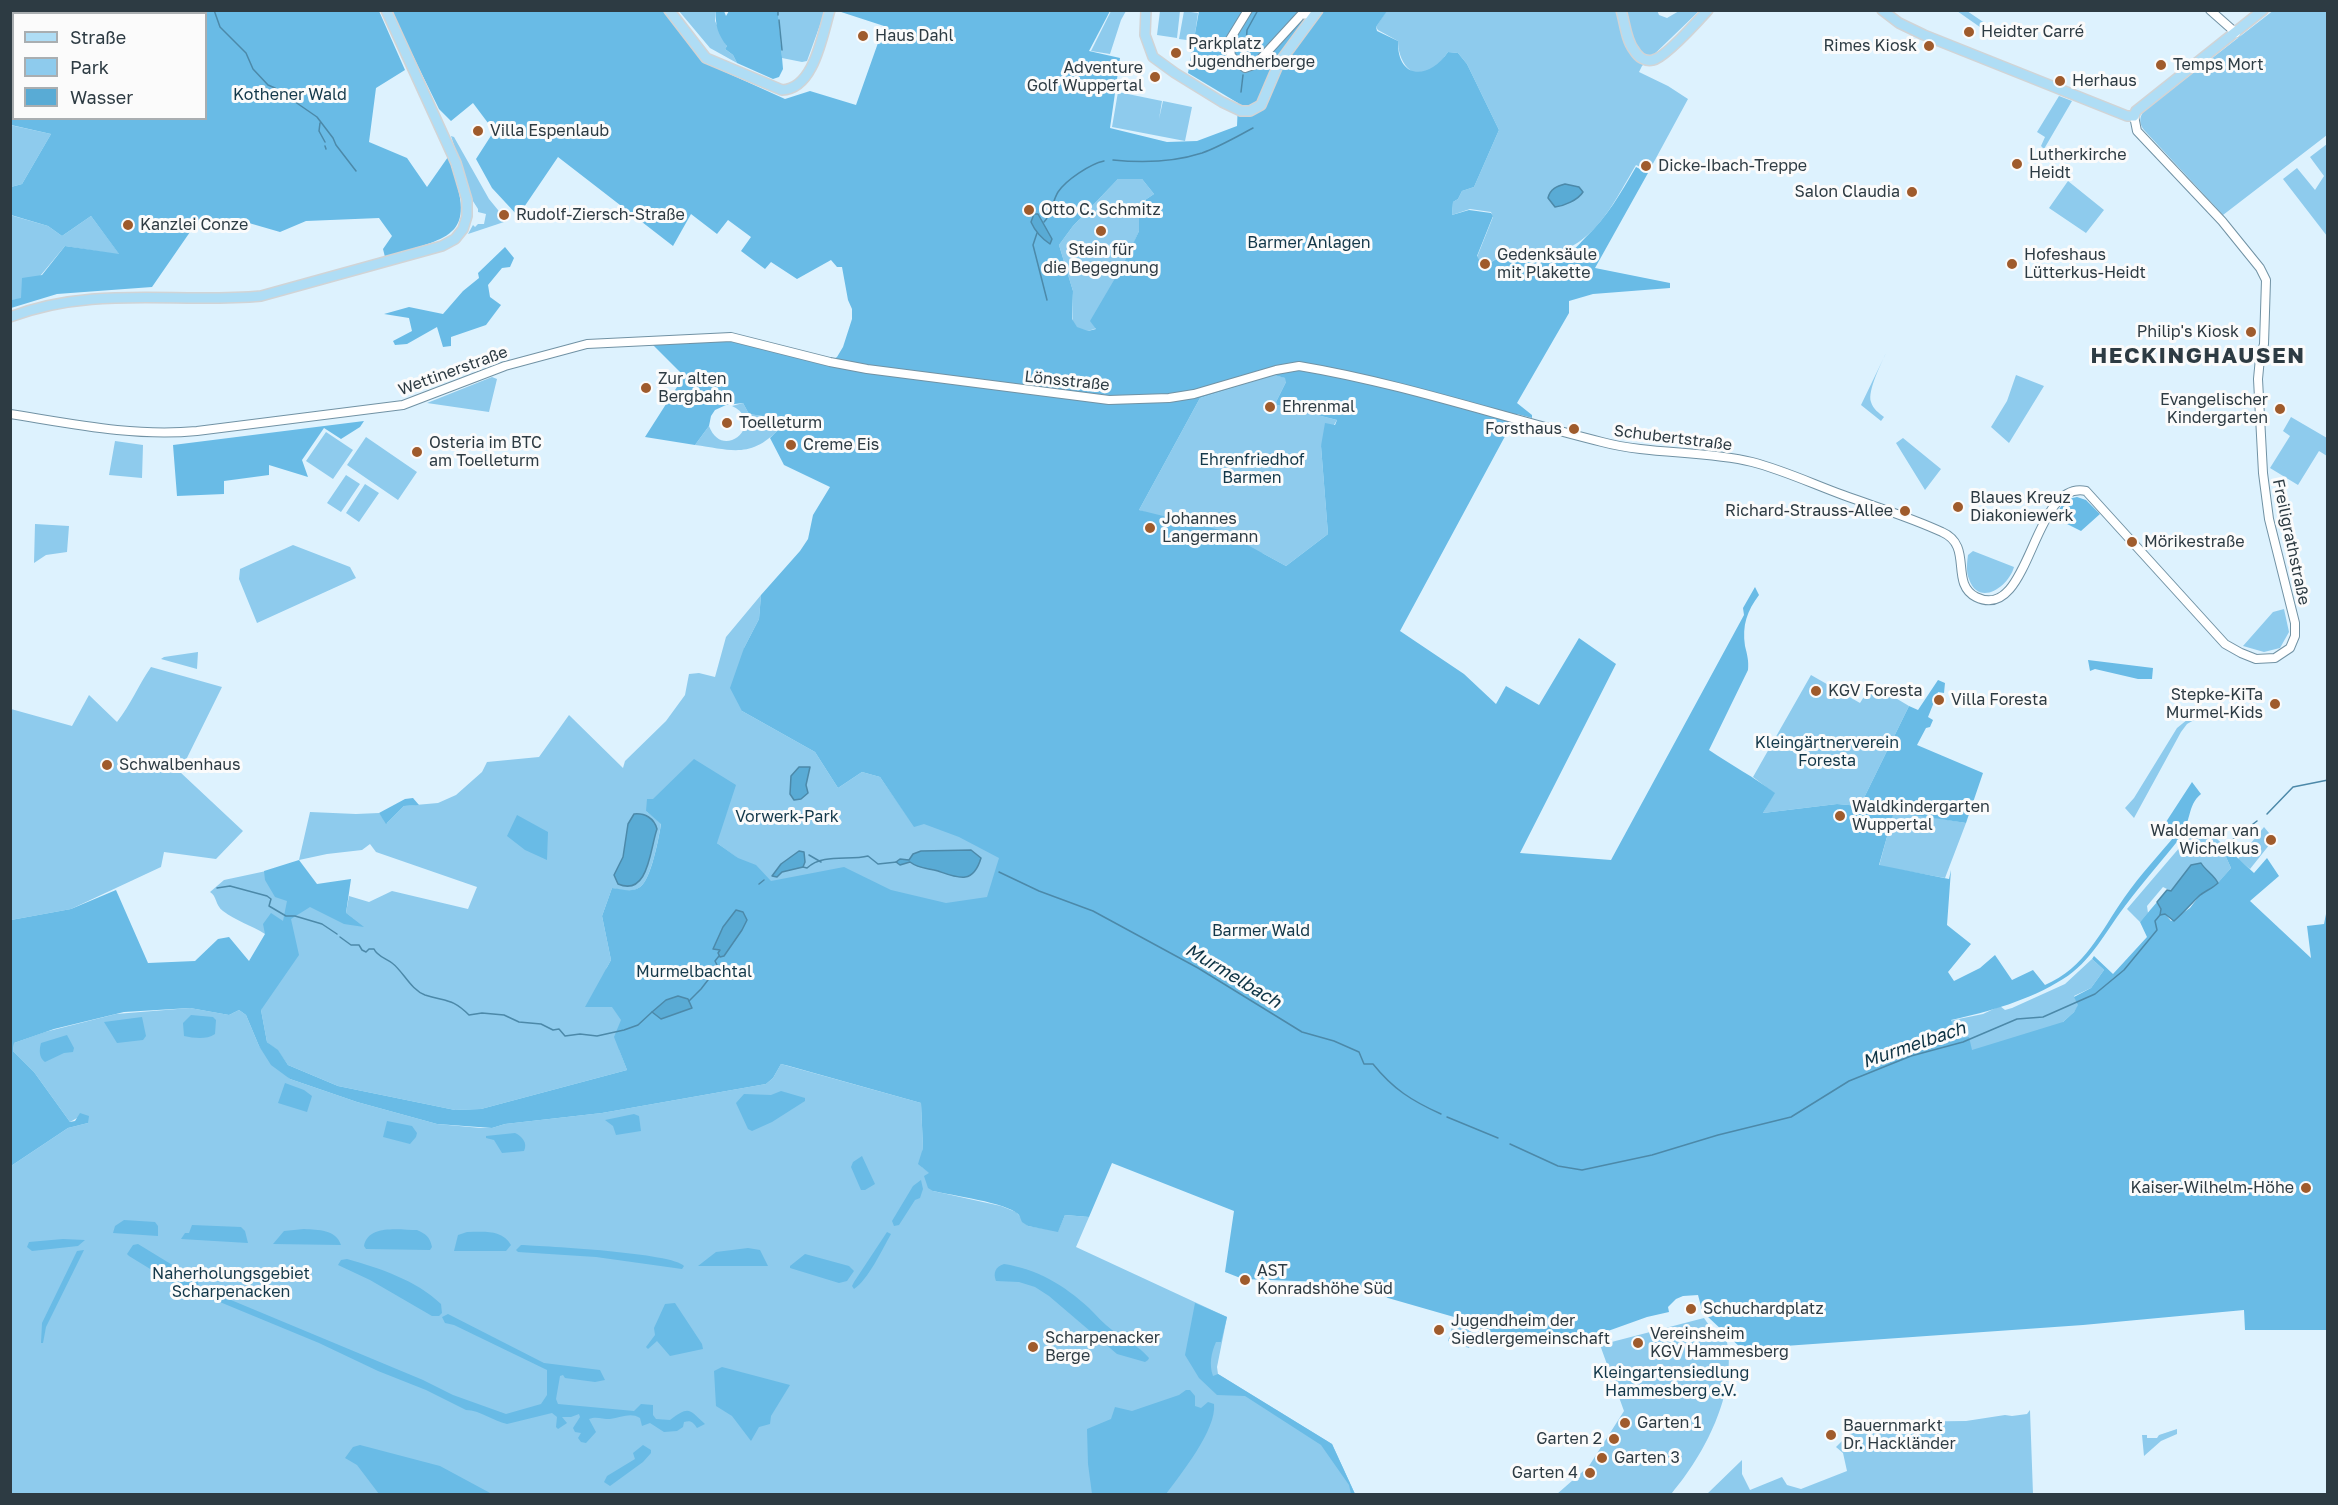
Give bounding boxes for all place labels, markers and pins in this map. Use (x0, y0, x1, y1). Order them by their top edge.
place label: Heidter Carré (1981, 22, 2084, 42)
marker: Heidter Carré (1962, 25, 1976, 39)
place label: Haus Dahl (875, 26, 954, 46)
marker: Haus Dahl (856, 29, 870, 43)
place label: Parkplatz Jugendherberge (1188, 34, 1315, 72)
place label: Rimes Kiosk (1823, 36, 1917, 56)
marker: Rimes Kiosk (1922, 39, 1936, 53)
marker: Parkplatz Jugendherberge (1169, 46, 1183, 60)
place label: Temps Mort (2173, 55, 2264, 75)
place label: Adventure Golf Wuppertal (1027, 58, 1143, 96)
marker: Temps Mort (2154, 58, 2168, 72)
marker: Adventure Golf Wuppertal (1148, 70, 1162, 84)
place label: Herhaus (2072, 71, 2137, 91)
marker: Herhaus (2053, 74, 2067, 88)
place label: Villa Espenlaub (490, 121, 609, 141)
marker: Villa Espenlaub (471, 124, 485, 138)
place label: Lutherkirche Heidt (2029, 145, 2126, 183)
place label: Dicke-Ibach-Treppe (1658, 156, 1807, 176)
marker: Lutherkirche Heidt (2010, 157, 2024, 171)
marker: Dicke-Ibach-Treppe (1639, 159, 1653, 173)
place label: Salon Claudia (1794, 182, 1900, 202)
marker: Salon Claudia (1905, 185, 1919, 199)
place label: Otto C. Schmitz (1041, 200, 1161, 220)
marker: Otto C. Schmitz (1022, 203, 1036, 217)
place label: Rudolf-Ziersch-Straße (516, 205, 685, 225)
marker: Rudolf-Ziersch-Straße (497, 208, 511, 222)
place label: Kanzlei Conze (140, 215, 248, 235)
marker: Kanzlei Conze (121, 218, 135, 232)
marker: Stein für die Begegnung (1094, 224, 1108, 238)
place label: Stein für die Begegnung (1043, 240, 1159, 278)
place label: Gedenksäule mit Plakette (1497, 245, 1597, 283)
place label: Hofeshaus Lütterkus-Heidt (2024, 245, 2146, 283)
marker: Gedenksäule mit Plakette (1478, 257, 1492, 271)
marker: Hofeshaus Lütterkus-Heidt (2005, 257, 2019, 271)
place label: Philip's Kiosk (2137, 322, 2239, 342)
marker: Philip's Kiosk (2244, 325, 2258, 339)
place label: Zur alten Bergbahn (658, 369, 732, 407)
marker: Zur alten Bergbahn (639, 381, 653, 395)
place label: Evangelischer Kindergarten (2160, 390, 2268, 428)
place label: Ehrenmal (1282, 397, 1355, 417)
marker: Ehrenmal (1263, 400, 1277, 414)
marker: Evangelischer Kindergarten (2273, 402, 2287, 416)
place label: Toelleturm (739, 413, 822, 433)
marker: Toelleturm (720, 416, 734, 430)
place label: Forsthaus (1485, 419, 1562, 439)
marker: Forsthaus (1567, 422, 1581, 436)
place label: Osteria im BTC am Toelleturm (429, 433, 542, 471)
place label: Creme Eis (803, 435, 879, 455)
marker: Creme Eis (784, 438, 798, 452)
marker: Osteria im BTC am Toelleturm (410, 445, 424, 459)
place label: Blaues Kreuz Diakoniewerk (1970, 488, 2073, 526)
marker: Blaues Kreuz Diakoniewerk (1951, 500, 1965, 514)
place label: Richard-Strauss-Allee (1725, 501, 1893, 521)
marker: Richard-Strauss-Allee (1898, 504, 1912, 518)
place label: Johannes Langermann (1162, 509, 1258, 547)
marker: Johannes Langermann (1143, 521, 1157, 535)
place label: Mörikestraße (2144, 532, 2244, 552)
marker: Mörikestraße (2125, 535, 2139, 549)
place label: KGV Foresta (1828, 681, 1923, 701)
marker: KGV Foresta (1809, 684, 1823, 698)
place label: Stepke-KiTa Murmel-Kids (2166, 685, 2263, 723)
place label: Villa Foresta (1951, 690, 2048, 710)
marker: Villa Foresta (1932, 693, 1946, 707)
marker: Stepke-KiTa Murmel-Kids (2268, 697, 2282, 711)
place label: Schwalbenhaus (119, 755, 240, 775)
marker: Schwalbenhaus (100, 758, 114, 772)
place label: Waldkindergarten Wuppertal (1852, 797, 1990, 835)
marker: Waldkindergarten Wuppertal (1833, 809, 1847, 823)
place label: Waldemar van Wichelkus (2150, 821, 2259, 859)
marker: Waldemar van Wichelkus (2264, 833, 2278, 847)
place label: Kaiser-Wilhelm-Höhe (2131, 1178, 2294, 1198)
marker: Kaiser-Wilhelm-Höhe (2299, 1181, 2313, 1195)
place label: AST Konradshöhe Süd (1257, 1261, 1393, 1299)
marker: AST Konradshöhe Süd (1238, 1273, 1252, 1287)
place label: Schuchardplatz (1703, 1299, 1824, 1319)
marker: Schuchardplatz (1684, 1302, 1698, 1316)
place label: Jugendheim der Siedlergemeinschaft (1451, 1311, 1610, 1349)
marker: Jugendheim der Siedlergemeinschaft (1432, 1323, 1446, 1337)
place label: Vereinsheim KGV Hammesberg (1650, 1324, 1789, 1362)
place label: Scharpenacker Berge (1045, 1328, 1160, 1366)
marker: Vereinsheim KGV Hammesberg (1631, 1336, 1645, 1350)
marker: Scharpenacker Berge (1026, 1340, 1040, 1354)
place label: Garten 1 (1637, 1413, 1701, 1433)
marker: Garten 1 (1618, 1416, 1632, 1430)
place label: Bauernmarkt Dr. Hackländer (1843, 1416, 1956, 1454)
marker: Bauernmarkt Dr. Hackländer (1824, 1428, 1838, 1442)
place label: Garten 2 (1536, 1429, 1602, 1449)
marker: Garten 2 (1607, 1432, 1621, 1446)
place label: Garten 3 (1614, 1448, 1680, 1468)
marker: Garten 3 (1595, 1451, 1609, 1465)
place label: Garten 4 (1512, 1463, 1578, 1483)
marker: Garten 4 (1583, 1466, 1597, 1480)

